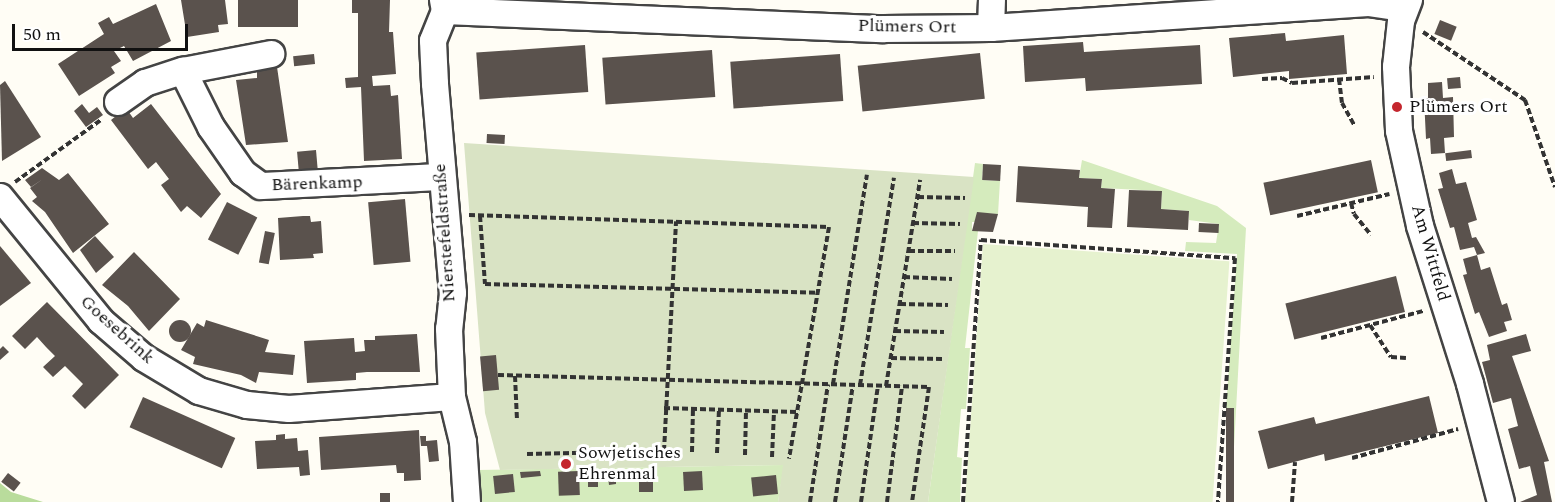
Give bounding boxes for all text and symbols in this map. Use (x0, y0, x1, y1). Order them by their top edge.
scale bar (15, 12, 190, 50)
street label: Plümers Ort (858, 15, 956, 39)
text: 50 m (23, 21, 61, 48)
place label: Plümers Ort (1409, 96, 1508, 118)
marker: Plümers Ort (1390, 100, 1404, 114)
street label: Nierstefeldstraße (429, 163, 461, 303)
street label: Bärenkamp (271, 172, 363, 196)
street label: Am Wittfeld (1406, 202, 1454, 304)
street label: Goesebrink (76, 291, 158, 369)
place label: Sowjetisches Ehrenmal (578, 443, 681, 486)
marker: Sowjetisches Ehrenmal (559, 457, 573, 471)

